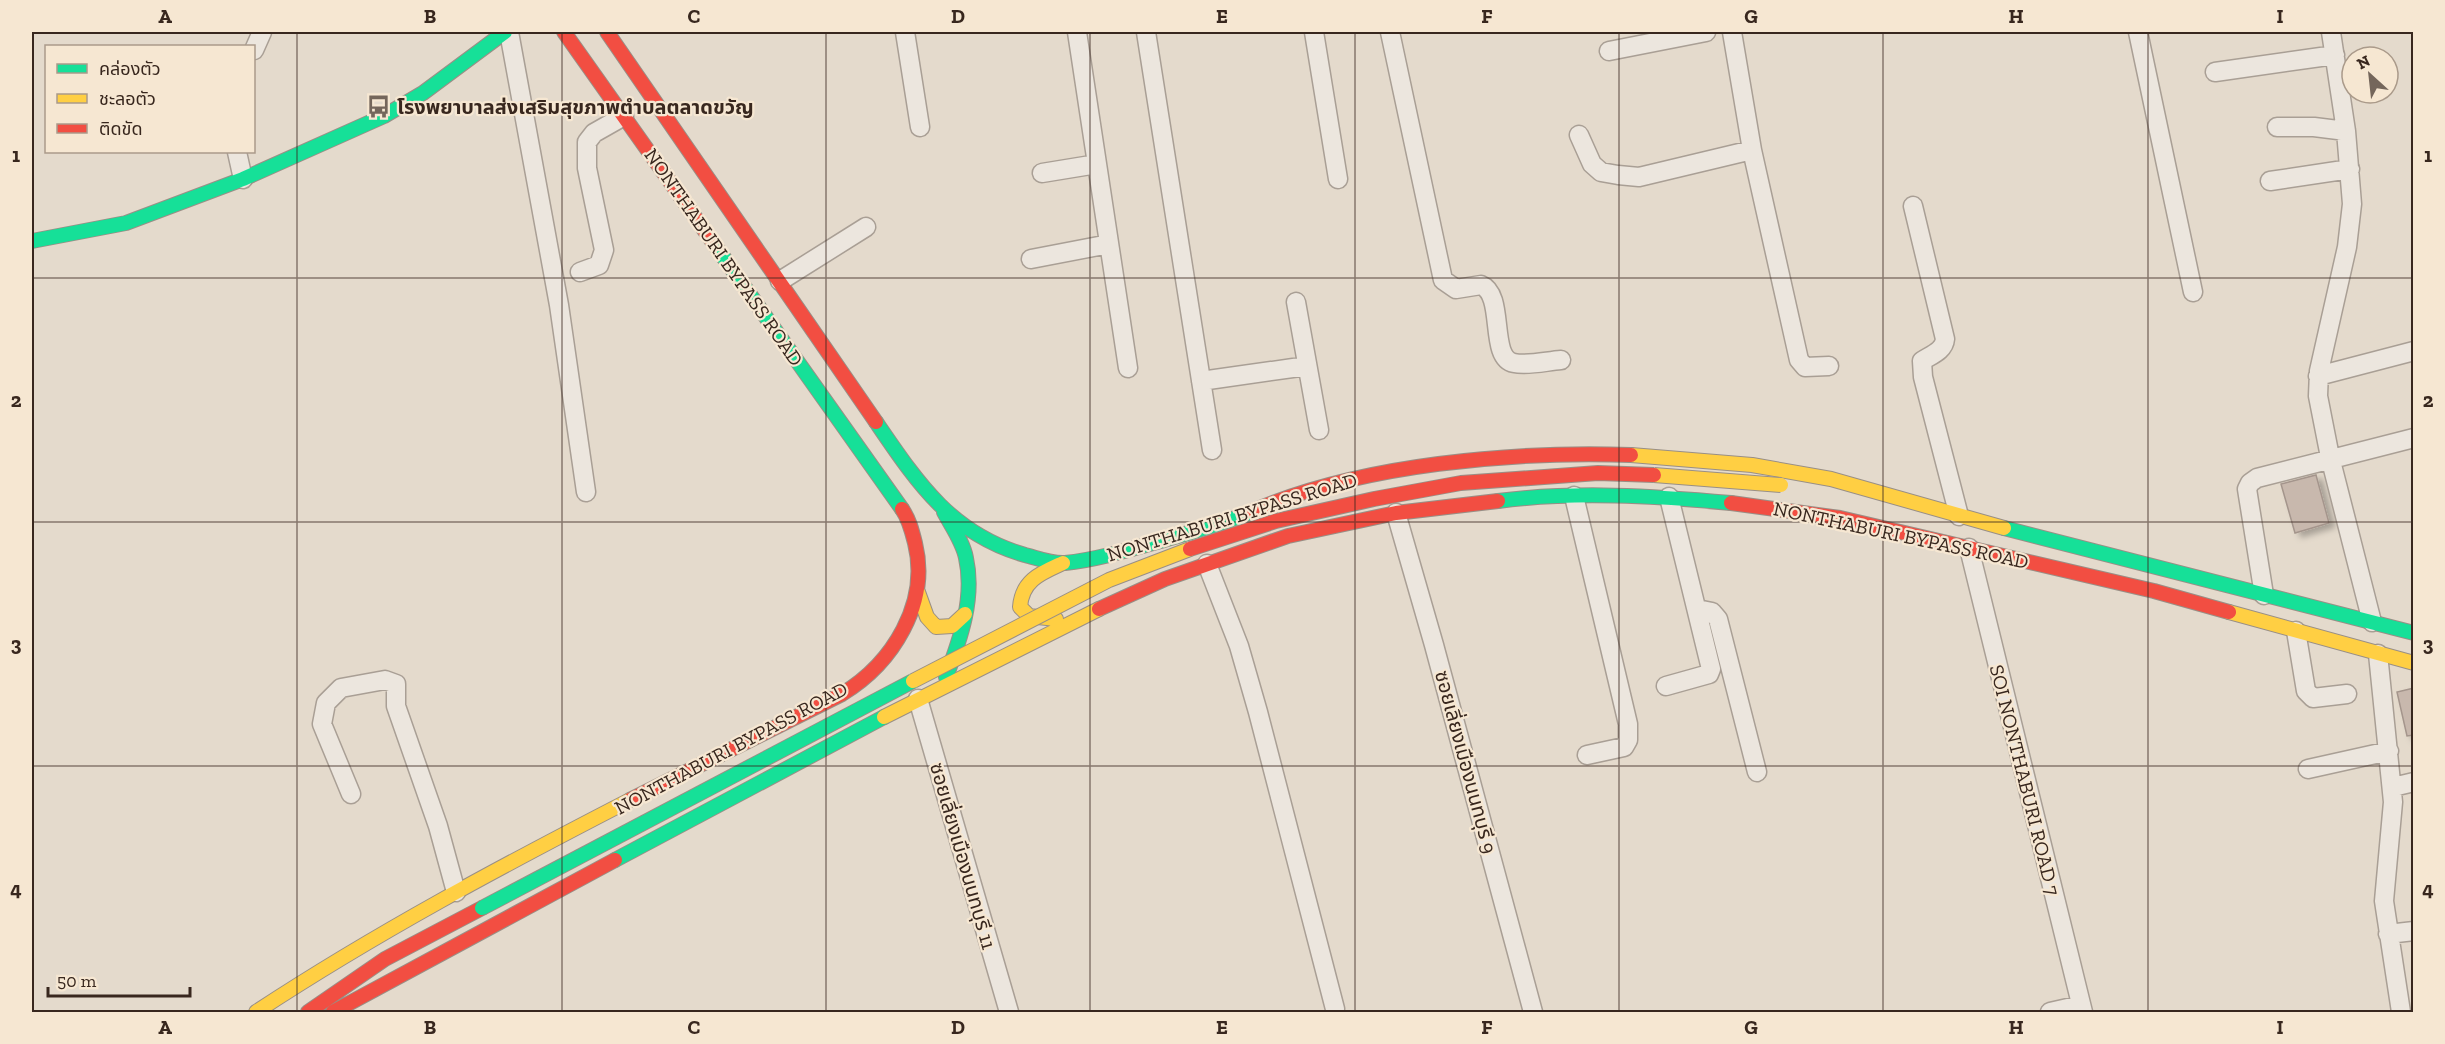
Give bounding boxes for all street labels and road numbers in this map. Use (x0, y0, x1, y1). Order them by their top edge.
street label: NONTHABURI BYPASS ROAD (640, 143, 808, 371)
street label: NONTHABURI BYPASS ROAD (1104, 467, 1360, 567)
street label: NONTHABURI BYPASS ROAD (1771, 496, 2031, 574)
street label: SOI NONTHABURI ROAD 7 (1985, 662, 2065, 898)
street label: ซอยเลี่ยงเมืองนนทบุรี 9 (1430, 667, 1504, 856)
street label: NONTHABURI BYPASS ROAD (610, 676, 852, 820)
street label: ซอยเลี่ยงเมืองนนทบุรี 11 (925, 759, 1003, 952)

